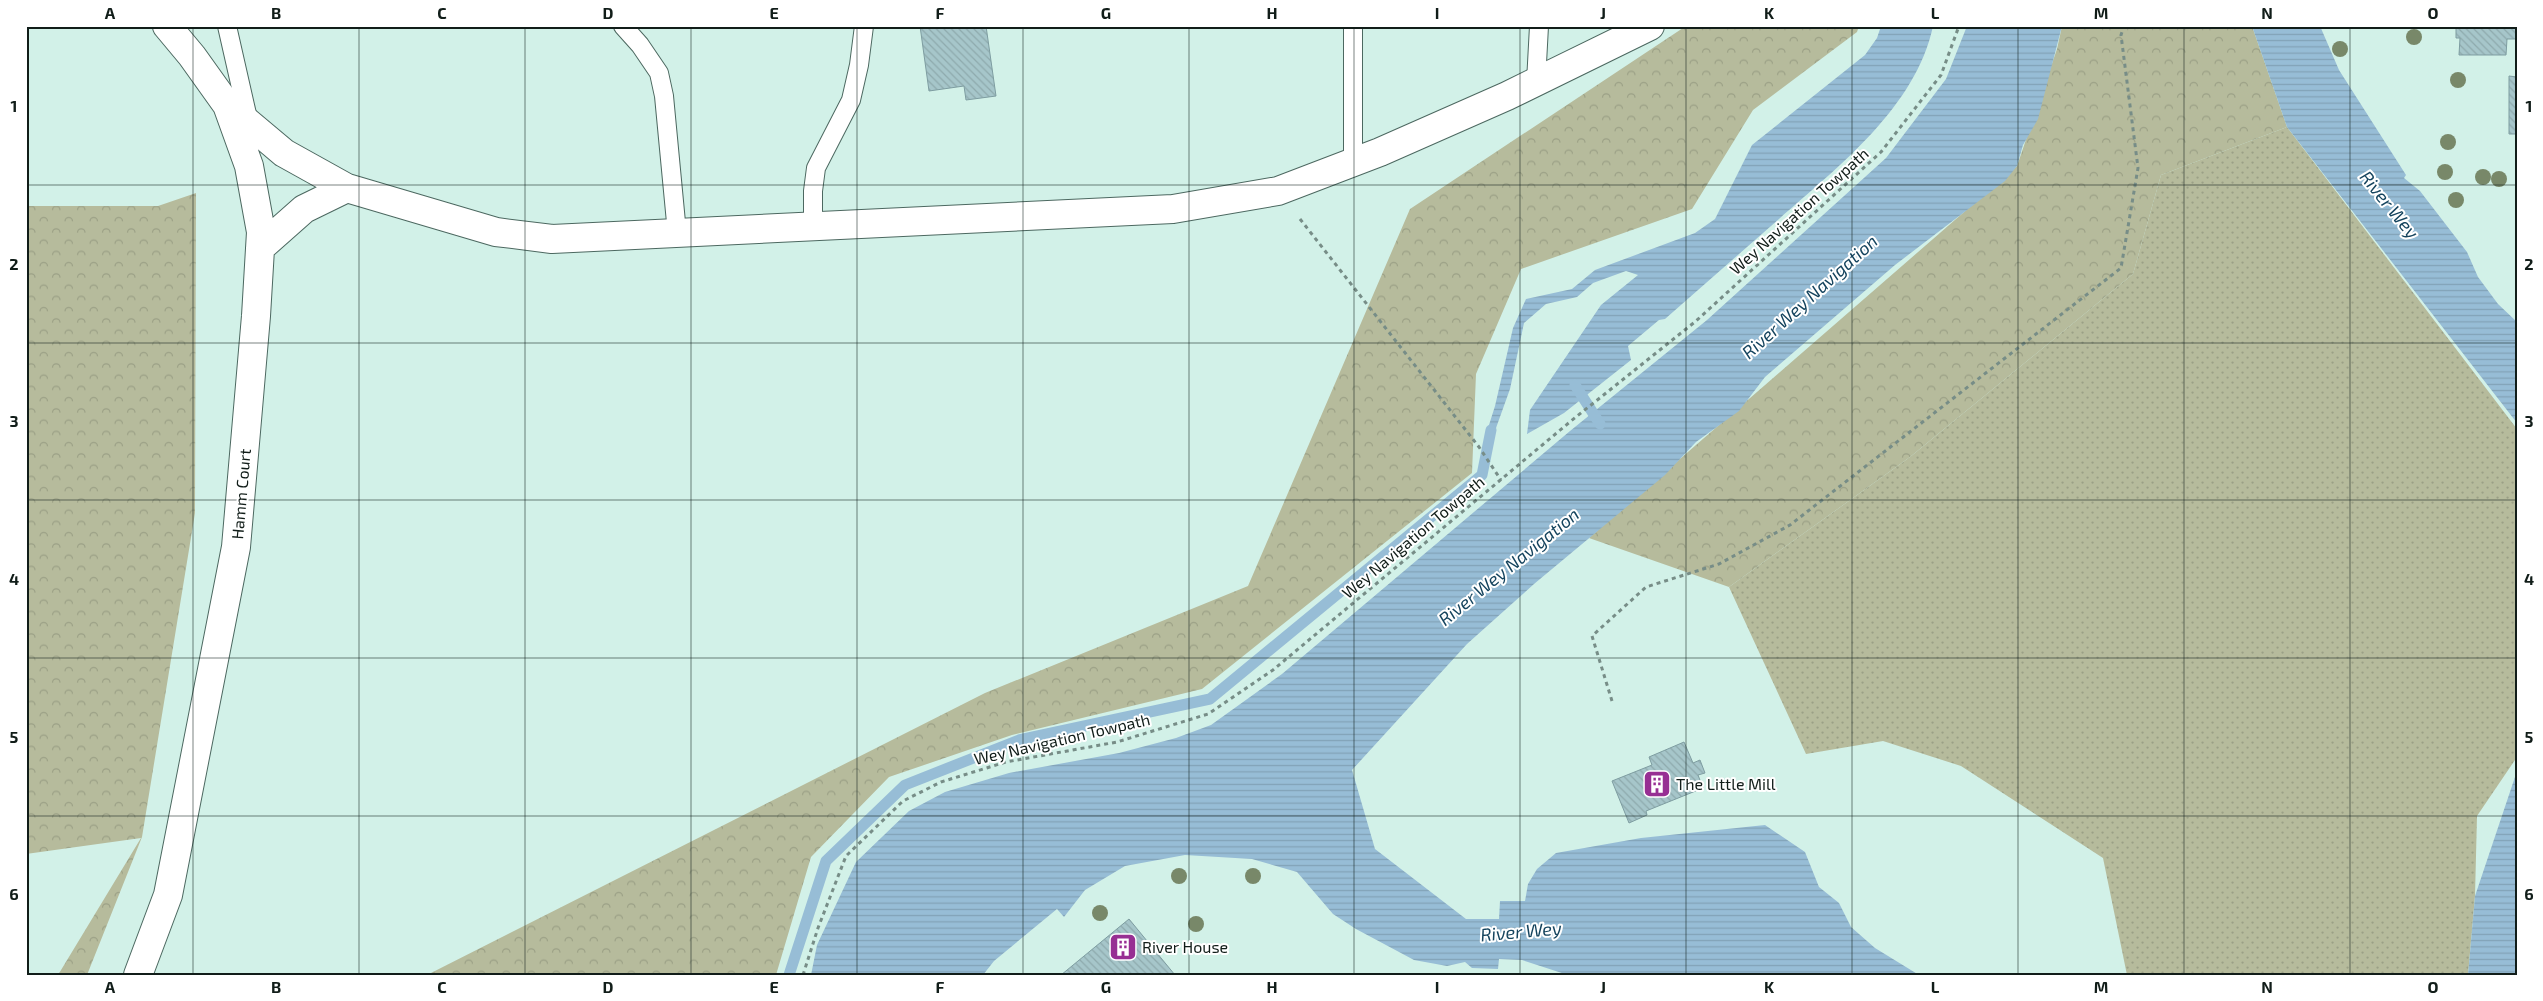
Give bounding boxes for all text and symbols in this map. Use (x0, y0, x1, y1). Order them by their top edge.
text: A (105, 3, 116, 22)
text: B (271, 3, 281, 22)
text: C (437, 3, 447, 22)
text: D (603, 3, 614, 22)
text: E (769, 3, 779, 22)
text: F (936, 3, 945, 22)
text: G (1101, 3, 1111, 22)
text: H (1266, 3, 1278, 22)
text: I (1435, 3, 1439, 22)
text: J (1600, 3, 1606, 22)
text: K (1764, 3, 1775, 22)
text: L (1931, 3, 1940, 22)
text: M (2094, 3, 2108, 22)
text: N (2261, 3, 2273, 22)
text: O (2427, 3, 2439, 22)
text: 1 (11, 96, 17, 115)
text: 1 (2526, 96, 2532, 115)
street label: Wey Navigation Towpath (1725, 143, 1872, 278)
water label: River Wey (2356, 166, 2424, 243)
water label: River Wey Navigation (1737, 230, 1882, 363)
text: 2 (9, 254, 19, 273)
text: 2 (2524, 254, 2534, 273)
text: 3 (9, 411, 19, 430)
text: 3 (2524, 411, 2534, 430)
street label: Hamm Court (227, 448, 254, 540)
street label: Wey Navigation Towpath (1338, 471, 1488, 602)
water label: River Wey Navigation (1434, 503, 1583, 630)
text: 4 (9, 569, 19, 588)
text: 4 (2524, 569, 2534, 588)
street label: Wey Navigation Towpath (972, 709, 1152, 768)
text: 5 (10, 727, 19, 746)
text: 5 (2525, 727, 2534, 746)
building icon: The Little Mill (1642, 769, 1672, 799)
place label: The Little Mill (1676, 774, 1776, 793)
text: 6 (9, 884, 19, 903)
text: 6 (2524, 884, 2534, 903)
water label: River Wey (1479, 916, 1563, 946)
building icon: River House (1108, 932, 1138, 962)
place label: River House (1142, 937, 1228, 956)
text: A (105, 977, 116, 996)
text: B (271, 977, 281, 996)
text: C (437, 977, 447, 996)
text: D (603, 977, 614, 996)
text: E (769, 977, 779, 996)
text: F (936, 977, 945, 996)
text: G (1101, 977, 1111, 996)
text: H (1266, 977, 1278, 996)
text: I (1435, 977, 1439, 996)
text: J (1600, 977, 1606, 996)
text: K (1764, 977, 1775, 996)
text: L (1931, 977, 1940, 996)
text: M (2094, 977, 2108, 996)
text: N (2261, 977, 2273, 996)
text: O (2427, 977, 2439, 996)

